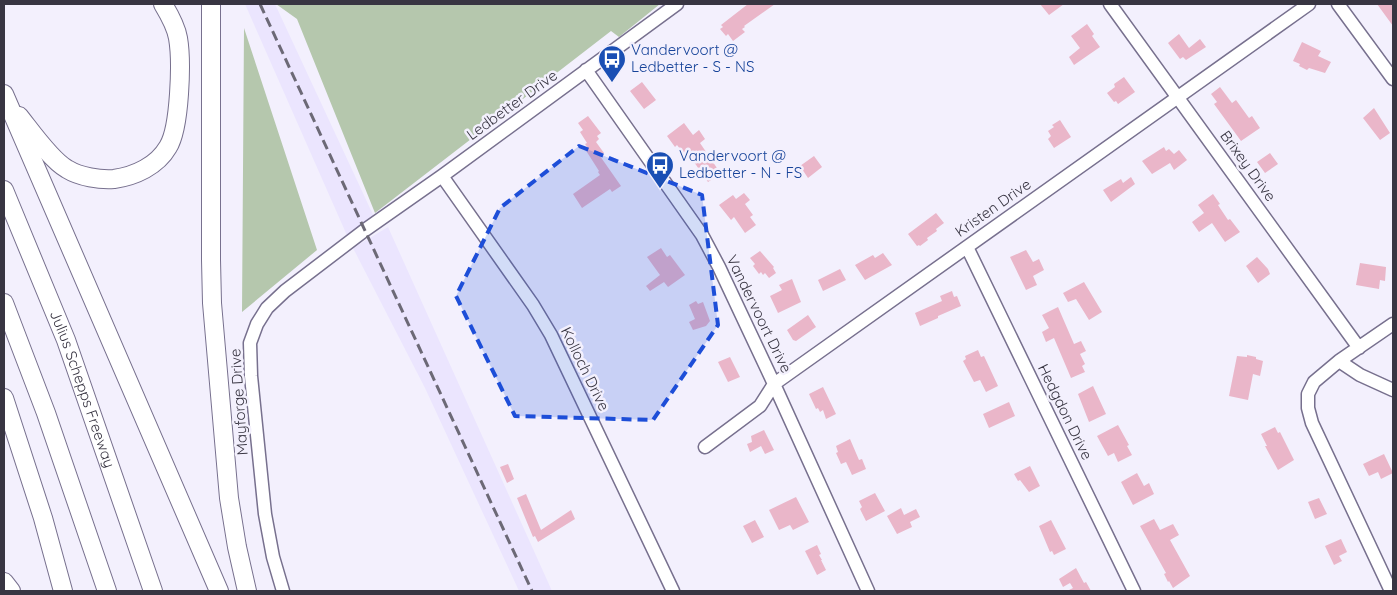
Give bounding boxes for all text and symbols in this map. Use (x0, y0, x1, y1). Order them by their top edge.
place label: Vandervoort @ Ledbetter - S - NS (631, 40, 754, 76)
bus stop icon: Vandervoort @ Ledbetter - S - NS (597, 44, 627, 83)
street label: Ledbetter Drive (463, 65, 561, 144)
street label: Brixey Drive (1216, 127, 1280, 205)
place label: Vandervoort @ Ledbetter - N - FS (679, 146, 802, 182)
bus stop icon: Vandervoort @ Ledbetter - N - FS (645, 150, 675, 189)
street label: Kristen Drive (951, 174, 1034, 241)
street label: Vandervoort Drive (723, 252, 796, 376)
street label: Julius Schepps Freeway (46, 307, 120, 470)
street label: Kolloch Drive (557, 324, 614, 414)
street label: Mayforge Drive (225, 348, 252, 456)
street label: Hedgdon Drive (1034, 361, 1097, 463)

